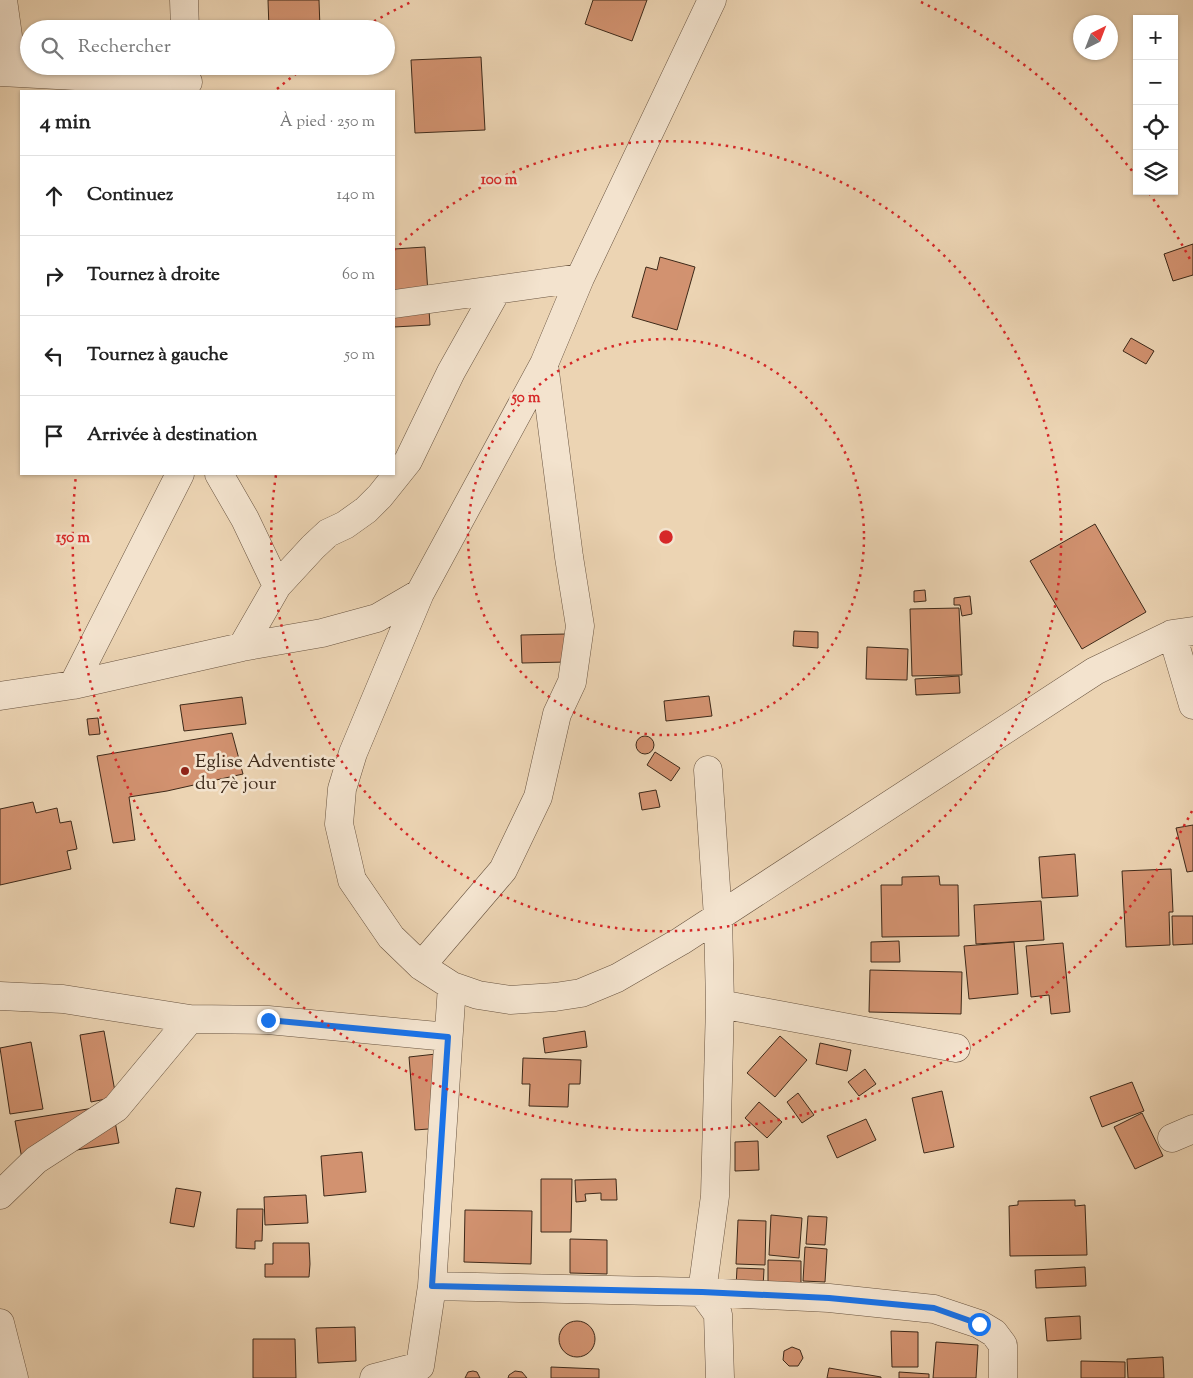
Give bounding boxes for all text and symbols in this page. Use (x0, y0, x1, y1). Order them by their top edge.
north arrow (1073, 15, 1118, 60)
map controls (1133, 15, 1178, 195)
button: + (1133, 15, 1178, 60)
search box (20, 20, 395, 75)
icon: search (38, 34, 66, 62)
text: Rechercher (78, 34, 171, 61)
button: − (1133, 60, 1178, 105)
button: locate (1133, 105, 1178, 150)
text: 4 min (40, 108, 91, 138)
text: À pied · 250 m (280, 111, 375, 134)
button: layers (1133, 150, 1178, 195)
text: 100 m (481, 170, 518, 191)
icon: ahead (40, 182, 68, 210)
text: Continuez (87, 182, 173, 209)
text: 140 m (337, 184, 375, 207)
icon: right (40, 262, 68, 290)
text: Tournez à droite (87, 262, 220, 289)
text: 60 m (342, 264, 375, 287)
icon: left (40, 342, 68, 370)
text: Tournez à gauche (87, 342, 228, 369)
text: 50 m (344, 344, 375, 367)
text: 50 m (511, 388, 541, 409)
icon: arrive (40, 422, 68, 450)
text: Arrivée à destination (87, 422, 258, 449)
text: 150 m (56, 528, 90, 549)
centre of rings (657, 528, 675, 546)
place label: Eglise Adventiste du 7è jour (195, 749, 336, 798)
marker: Eglise Adventiste du 7è jour (179, 765, 191, 777)
route end (257, 1009, 280, 1032)
route start (968, 1313, 991, 1336)

